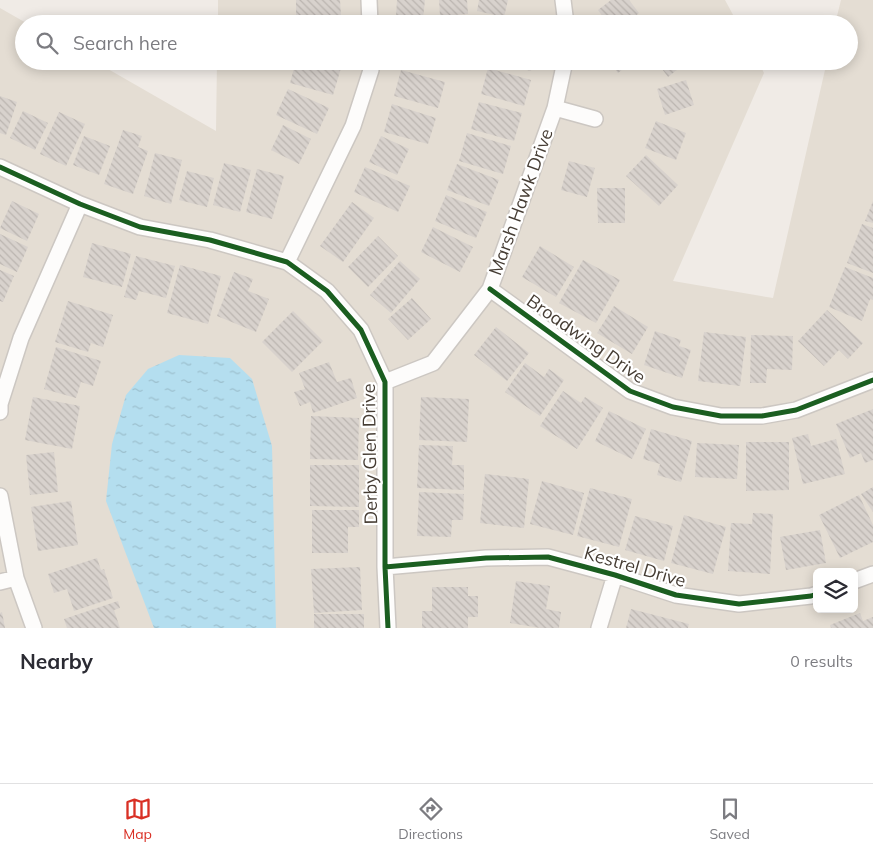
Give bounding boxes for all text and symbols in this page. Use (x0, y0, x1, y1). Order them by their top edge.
search box (15, 15, 858, 70)
icon: search (33, 29, 61, 57)
text: Search here (73, 31, 177, 55)
street label: Marsh Hawk Drive (483, 125, 558, 278)
street label: Broadwing Drive (522, 289, 650, 388)
street label: Derby Glen Drive (357, 383, 382, 525)
street label: Kestrel Drive (582, 541, 689, 592)
map controls (813, 568, 858, 613)
button: layers (813, 568, 858, 613)
text: Nearby (20, 648, 93, 674)
text: 0 results (790, 651, 853, 671)
tab: Map (123, 795, 152, 843)
tab: Directions (398, 795, 463, 843)
tab: Saved (709, 795, 750, 843)

